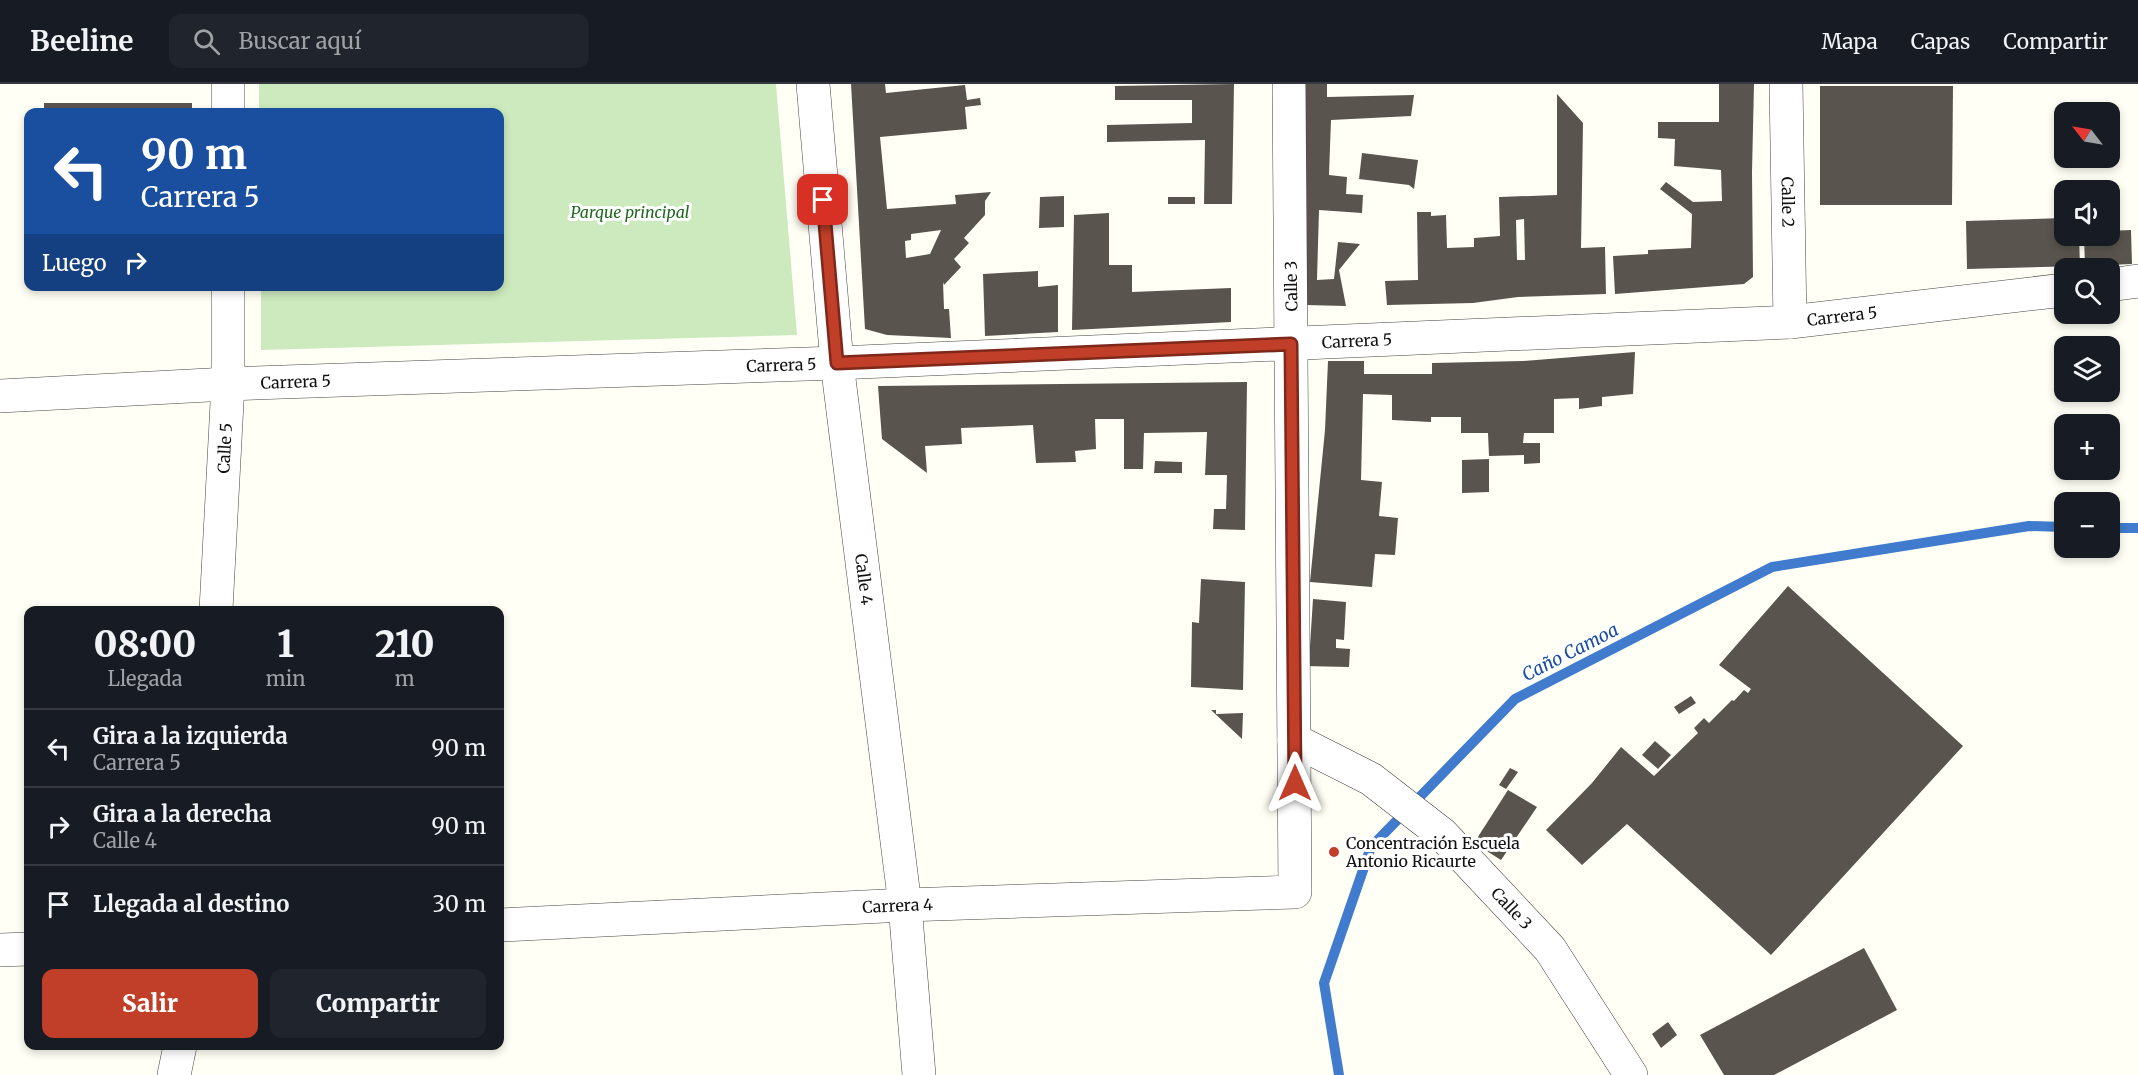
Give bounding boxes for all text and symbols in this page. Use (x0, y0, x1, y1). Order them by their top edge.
search box (169, 14, 589, 68)
text: Beeline (30, 23, 133, 59)
icon: search (190, 25, 223, 58)
text: Buscar aquí (238, 27, 361, 55)
text: Mapa (1821, 28, 1878, 55)
text: Capas (1911, 28, 1970, 55)
text: Compartir (2003, 28, 2108, 55)
north arrow (2054, 102, 2120, 168)
map controls (2054, 102, 2120, 558)
text: 90 m (141, 128, 247, 180)
icon: left (42, 132, 120, 210)
pin (797, 174, 848, 225)
street label: Calle 2 (1778, 176, 1798, 228)
text: Carrera 5 (141, 180, 260, 214)
button: sound (2054, 180, 2120, 246)
icon: arrive (806, 183, 839, 216)
park label: Parque principal (570, 202, 690, 222)
icon: right (119, 246, 152, 279)
text: Luego (42, 249, 107, 277)
button: search (2054, 258, 2120, 324)
street label: Calle 3 (1281, 261, 1301, 311)
street label: Carrera 5 (1806, 302, 1878, 330)
street label: Carrera 5 (1321, 329, 1392, 352)
button: layers (2054, 336, 2120, 402)
street label: Carrera 5 (746, 354, 817, 376)
street label: Carrera 5 (260, 370, 331, 393)
button: + (2054, 414, 2120, 480)
street label: Calle 5 (213, 422, 236, 474)
button: − (2054, 492, 2120, 558)
street label: Calle 4 (851, 553, 877, 606)
water label: Caño Camoa (1518, 618, 1622, 686)
text: 08:00 (94, 622, 196, 667)
text: 1 (277, 622, 294, 667)
text: 210 (375, 622, 435, 667)
text: Llegada (107, 666, 182, 691)
text: min (266, 666, 305, 691)
text: m (395, 666, 415, 691)
text: Gira a la izquierda (93, 722, 288, 750)
icon: left (42, 732, 75, 765)
text: 90 m (431, 734, 486, 762)
text: Carrera 5 (93, 750, 181, 775)
position arrow (1263, 751, 1327, 815)
text: Gira a la derecha (93, 800, 271, 828)
icon: right (42, 810, 75, 843)
text: 90 m (431, 812, 486, 840)
text: Calle 4 (93, 828, 157, 853)
place label: Concentración Escuela Antonio Ricaurte (1345, 833, 1520, 871)
marker: Concentración Escuela Antonio Ricaurte (1327, 845, 1341, 859)
street label: Calle 3 (1487, 883, 1536, 934)
icon: arrive (42, 888, 75, 921)
text: Llegada al destino (93, 890, 289, 918)
text: 30 m (432, 890, 486, 918)
street label: Carrera 4 (862, 894, 933, 917)
button: Salir (42, 969, 258, 1038)
button: Compartir (270, 969, 486, 1038)

